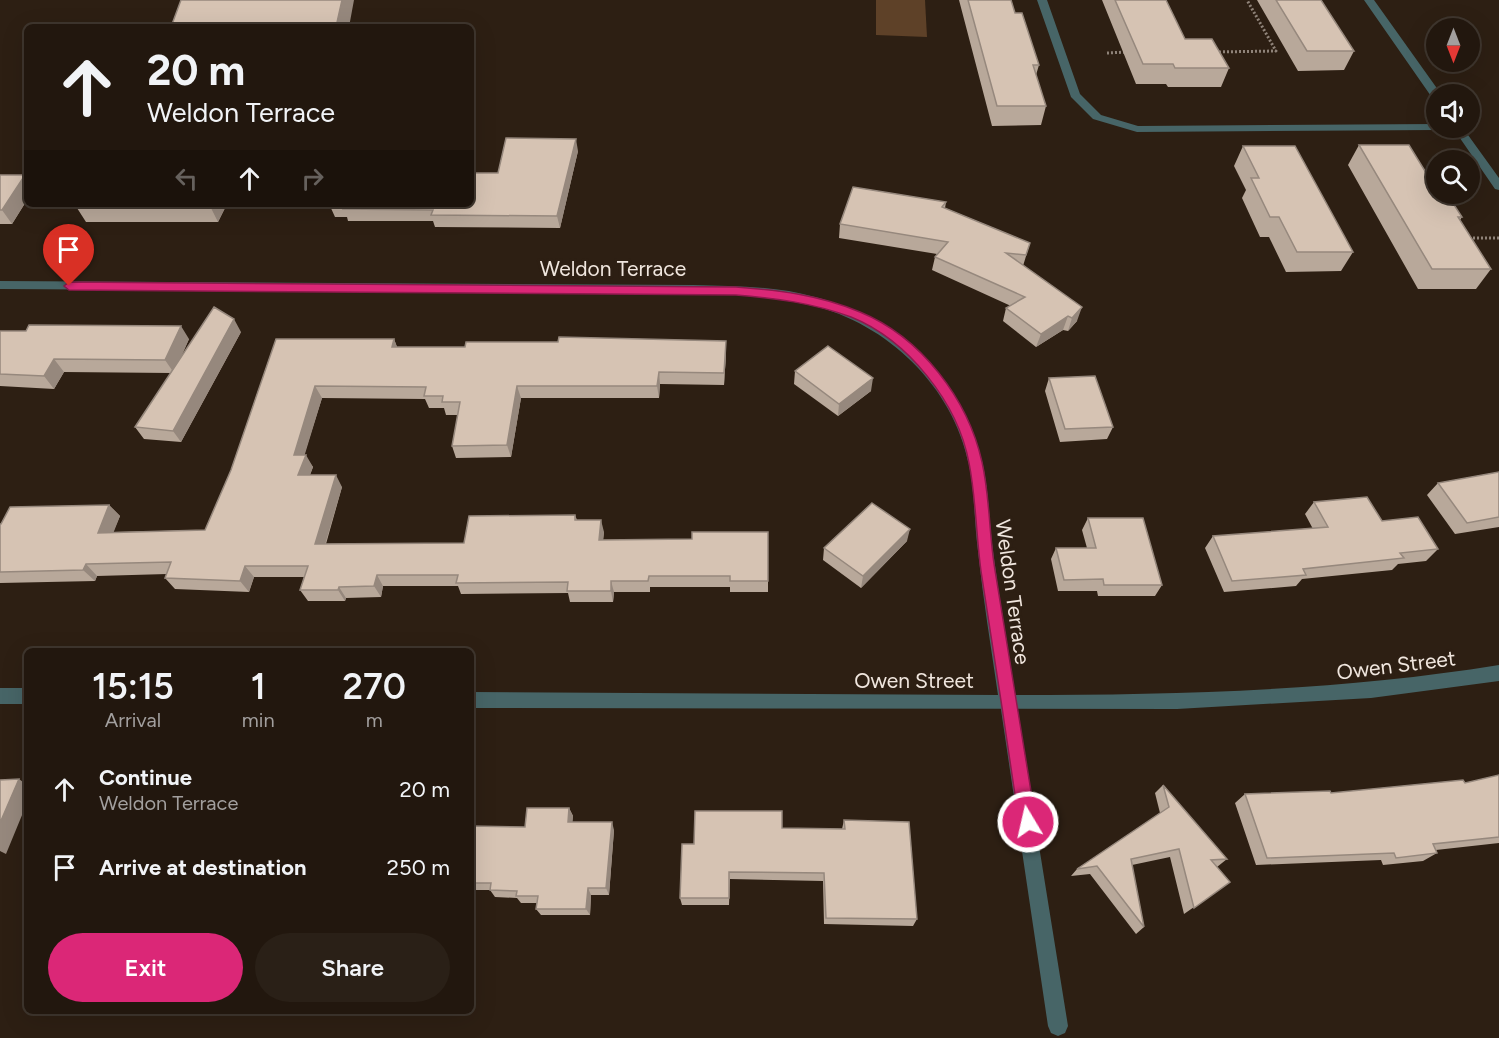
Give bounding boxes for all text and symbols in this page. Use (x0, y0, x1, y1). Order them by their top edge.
north arrow (1426, 18, 1480, 72)
map controls (1426, 18, 1480, 204)
text: 20 m (147, 45, 245, 96)
icon: ahead (48, 48, 126, 126)
button: sound (1426, 84, 1480, 138)
text: Weldon Terrace (147, 96, 335, 129)
button: search (1426, 150, 1480, 204)
icon: left (170, 162, 203, 195)
icon: ahead (233, 162, 266, 195)
icon: right (296, 162, 329, 195)
pin (43, 224, 94, 286)
icon: arrive (52, 233, 85, 266)
street label: Weldon Terrace (540, 256, 686, 281)
street label: Weldon Terrace (990, 518, 1036, 666)
street label: Owen Street (1335, 645, 1457, 685)
text: 15:15 (92, 665, 174, 708)
text: 1 (251, 665, 266, 708)
text: 270 (343, 665, 406, 708)
street label: Owen Street (854, 668, 974, 693)
text: Arrival (105, 708, 161, 732)
text: min (242, 708, 275, 732)
text: m (366, 708, 383, 732)
text: Continue (99, 764, 192, 791)
icon: ahead (48, 773, 81, 806)
text: 20 m (399, 776, 450, 803)
position arrow (996, 790, 1060, 854)
text: Weldon Terrace (99, 791, 238, 815)
icon: arrive (48, 851, 81, 884)
text: Arrive at destination (99, 854, 307, 881)
text: 250 m (387, 854, 450, 881)
button: Exit (48, 933, 243, 1002)
button: Share (255, 933, 450, 1002)

